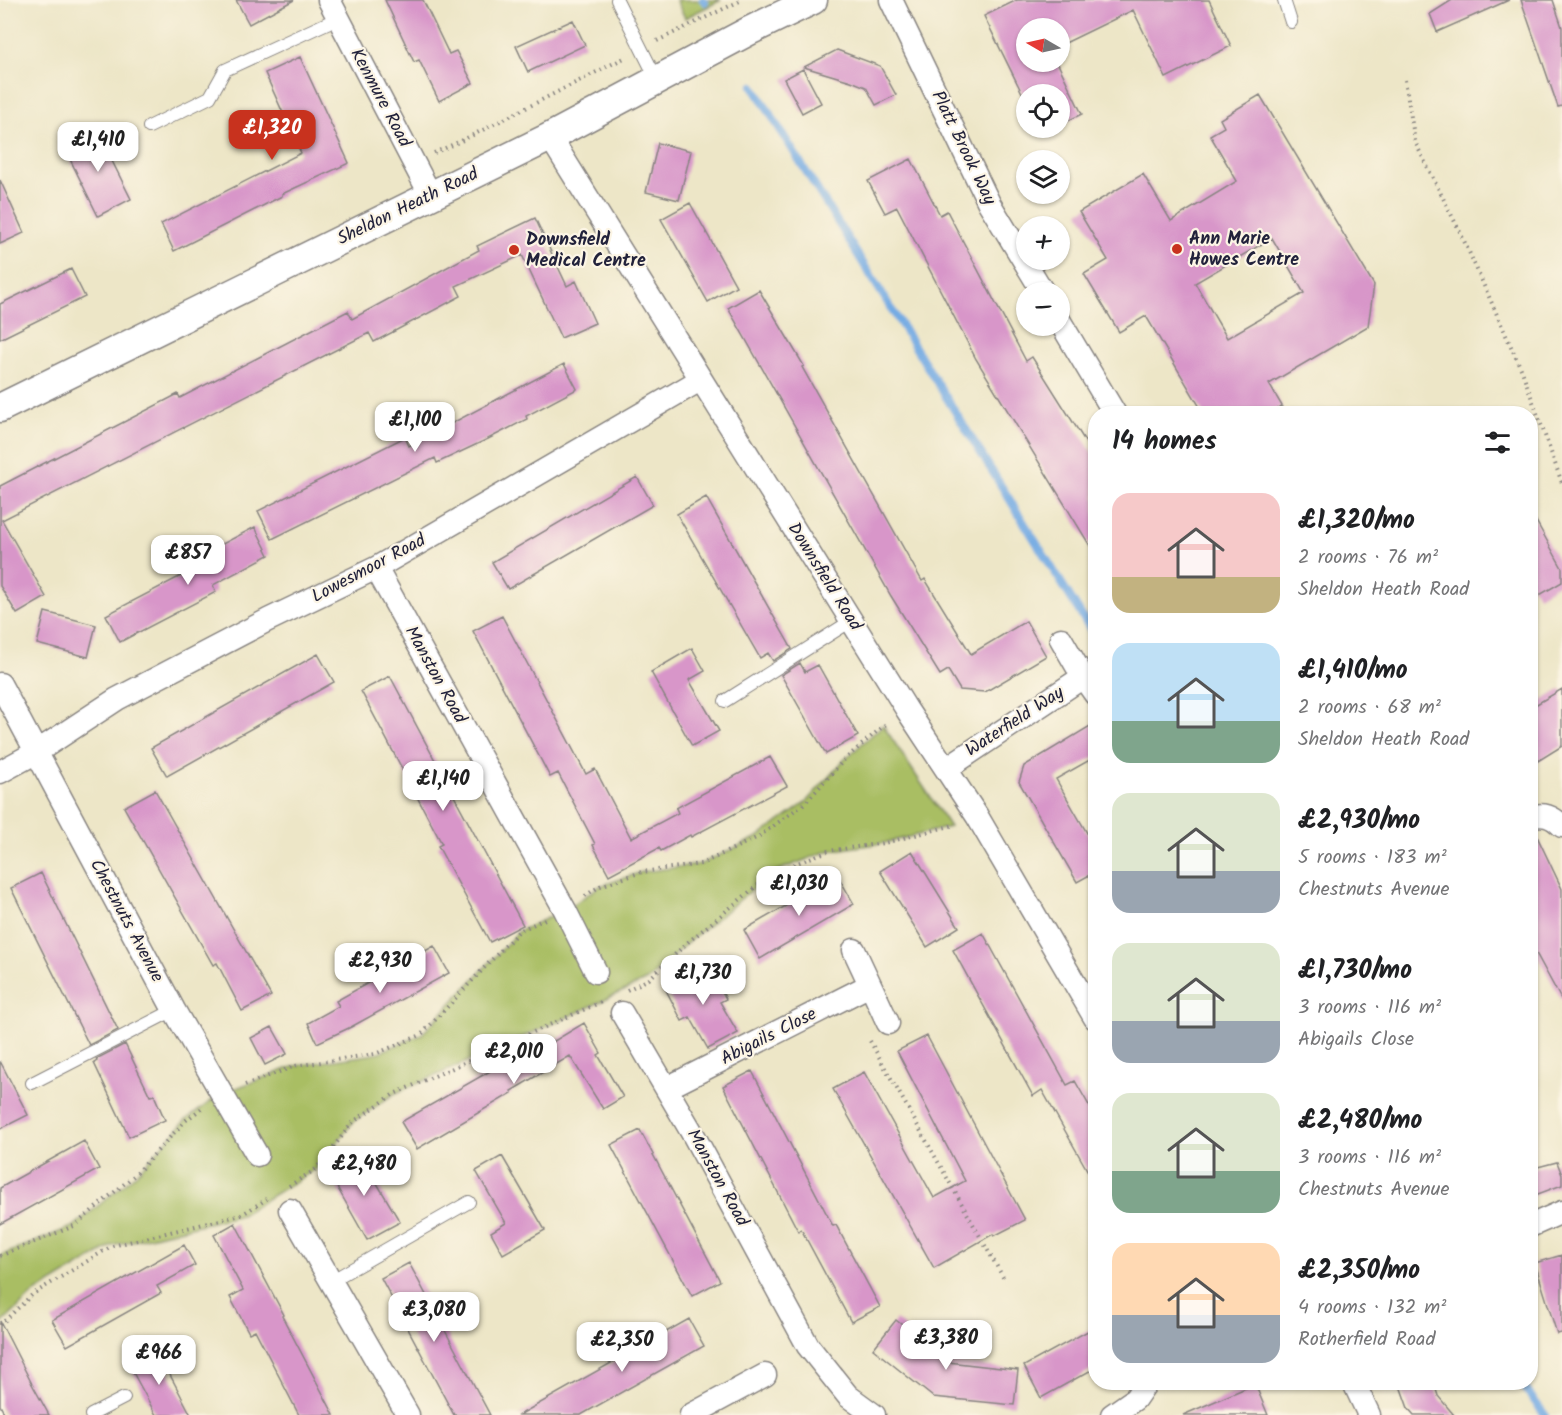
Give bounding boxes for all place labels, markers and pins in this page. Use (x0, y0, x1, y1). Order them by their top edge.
pin: £1,320 (223, 110, 321, 161)
pin: £1,410 (49, 122, 147, 173)
place label: Ann Marie Howes Centre (1189, 225, 1299, 275)
place label: Downsfield Medical Centre (526, 226, 646, 276)
marker: Ann Marie Howes Centre (1170, 242, 1184, 256)
marker: Downsfield Medical Centre (507, 243, 521, 257)
pin: £1,100 (366, 402, 464, 453)
pin: £857 (152, 535, 224, 586)
pin: £1,140 (394, 761, 492, 812)
pin: £1,030 (750, 866, 848, 917)
pin: £2,930 (331, 943, 429, 994)
pin: £1,730 (654, 955, 752, 1006)
pin: £2,010 (465, 1034, 563, 1085)
pin: £2,480 (315, 1146, 413, 1197)
pin: £3,080 (385, 1292, 483, 1343)
pin: £3,380 (897, 1320, 995, 1371)
pin: £2,350 (573, 1322, 671, 1373)
pin: £966 (123, 1335, 195, 1386)

